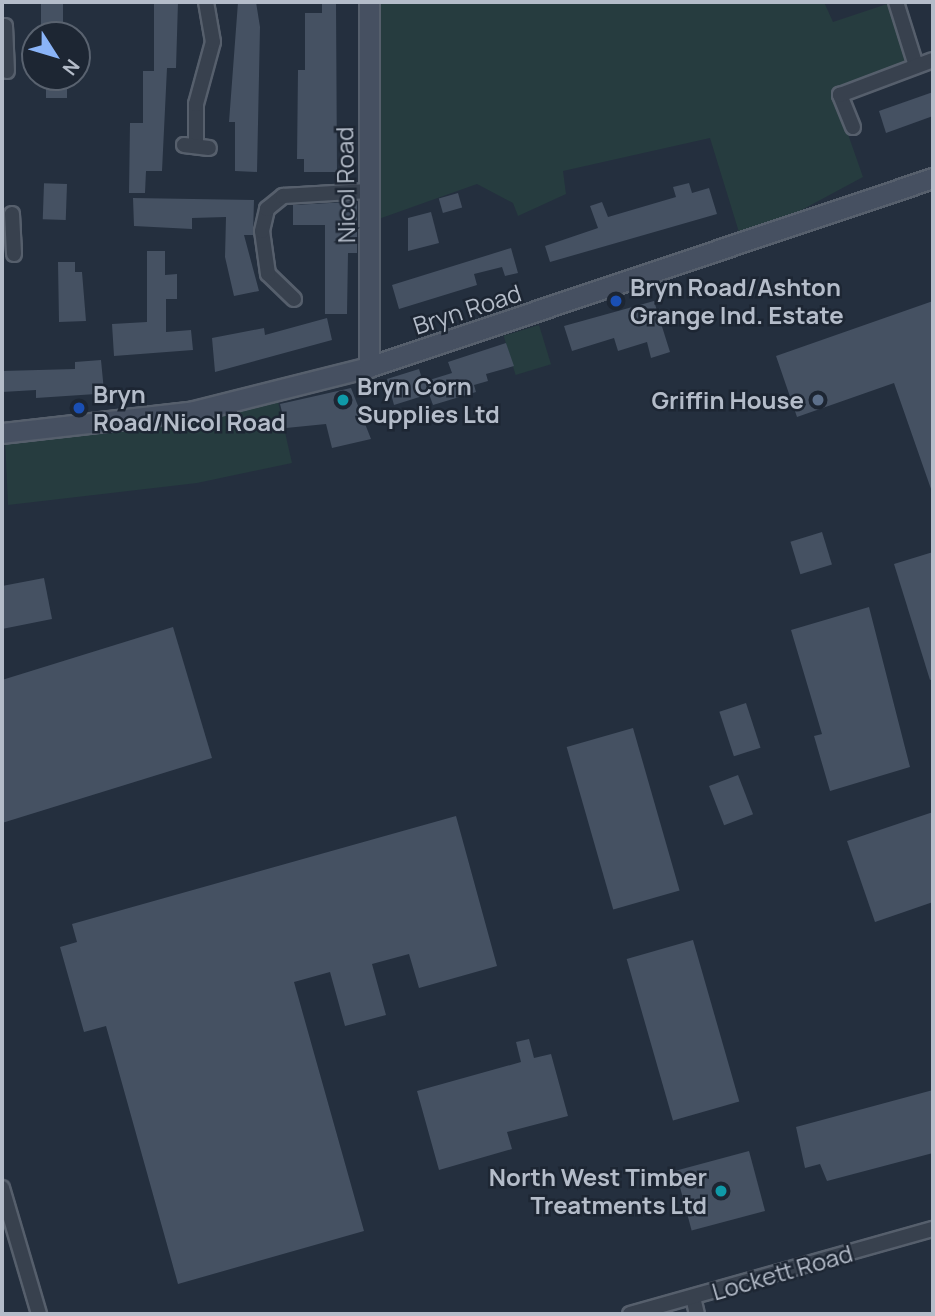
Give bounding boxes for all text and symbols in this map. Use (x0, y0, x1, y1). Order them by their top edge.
north arrow (21, 21, 91, 91)
text: N (57, 54, 86, 81)
street label: Nicol Road (330, 127, 360, 243)
place label: Bryn Road/Ashton Grange Ind. Estate (630, 273, 844, 329)
street label: Bryn Road (409, 278, 525, 340)
marker: Bryn Road/Ashton Grange Ind. Estate (608, 293, 624, 309)
place label: Bryn Corn Supplies Ltd (357, 372, 500, 428)
place label: Bryn Road/Nicol Road (93, 380, 286, 436)
place label: Griffin House (651, 386, 804, 414)
marker: Bryn Corn Supplies Ltd (335, 392, 351, 408)
marker: Griffin House (810, 392, 826, 408)
marker: Bryn Road/Nicol Road (71, 400, 87, 416)
place label: North West Timber Treatments Ltd (489, 1163, 707, 1219)
marker: North West Timber Treatments Ltd (713, 1183, 729, 1199)
street label: Lockett Road (708, 1238, 856, 1306)

